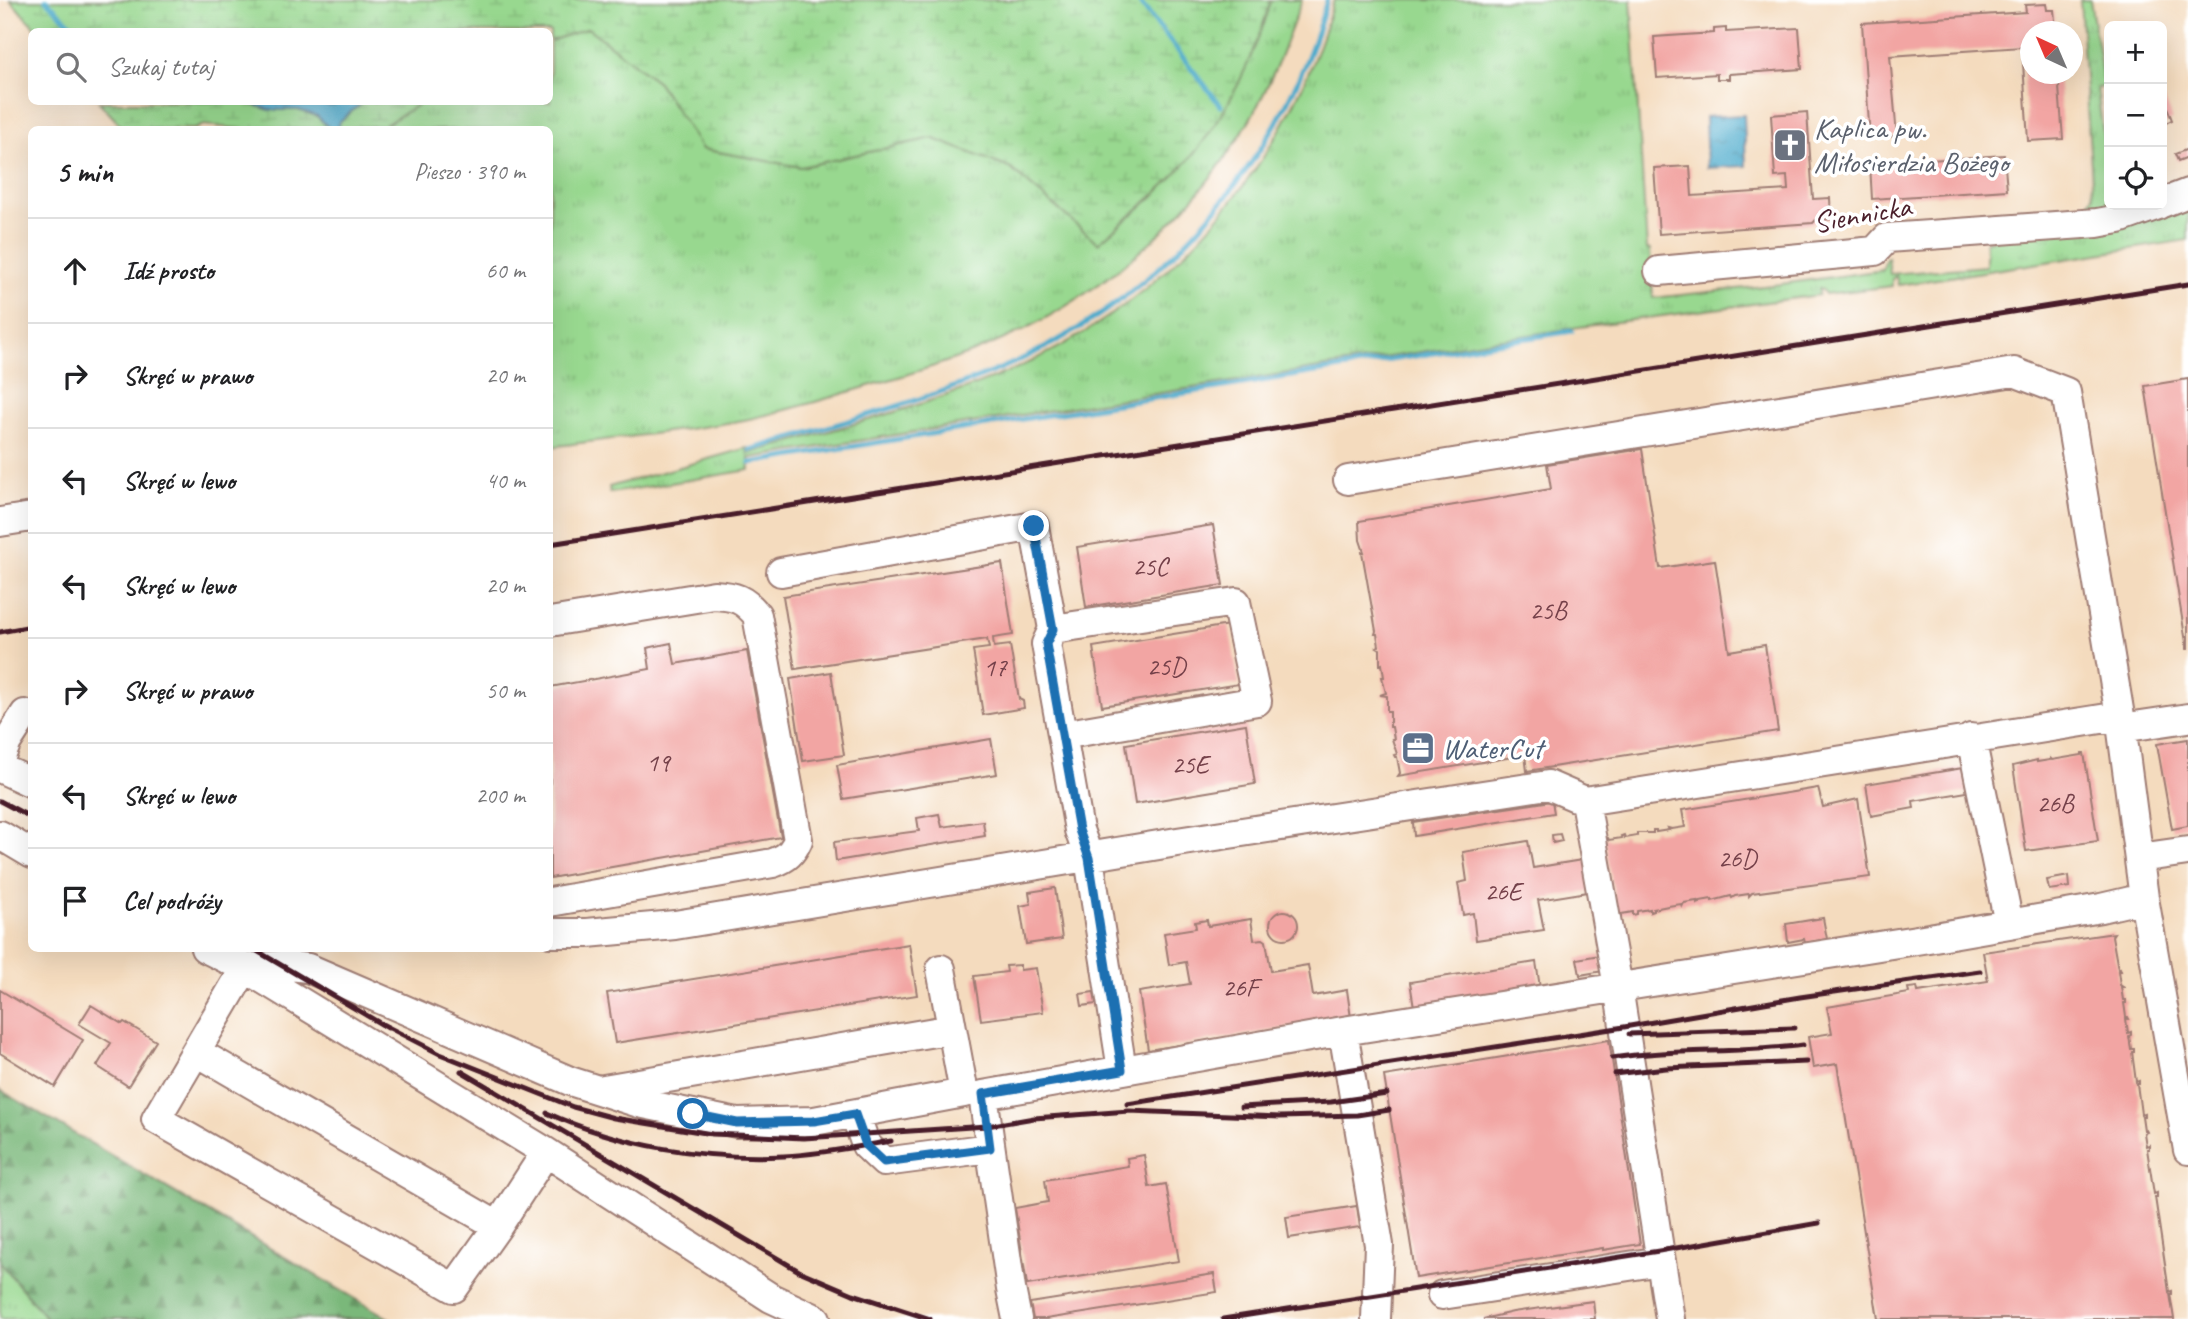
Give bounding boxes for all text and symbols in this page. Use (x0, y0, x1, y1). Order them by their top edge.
north arrow (2020, 21, 2083, 84)
map controls (2104, 21, 2167, 210)
button: + (2104, 21, 2167, 84)
search box (28, 28, 553, 105)
icon: search (52, 48, 90, 86)
text: Szukaj tutaj (108, 50, 214, 83)
button: − (2104, 84, 2167, 147)
place label: Kaplica pw. Miłosierdzia Bożego (1814, 109, 2012, 181)
church icon: Kaplica pw. Miłosierdzia Bożego (1771, 126, 1809, 164)
button: locate (2104, 147, 2167, 210)
text: 5 min (56, 153, 113, 191)
text: Pieszo · 390 m (414, 157, 525, 186)
street label: Siennicka (1810, 186, 1916, 241)
icon: ahead (56, 252, 94, 290)
text: Idź prosto (123, 254, 214, 287)
text: 60 m (486, 256, 525, 285)
icon: right (56, 357, 94, 395)
text: Skręć w prawo (123, 359, 252, 392)
text: 20 m (486, 361, 525, 390)
icon: left (56, 462, 94, 500)
text: Skręć w lewo (123, 464, 235, 497)
text: 40 m (486, 466, 525, 495)
route end (1018, 510, 1049, 541)
house number: 25C (1132, 550, 1171, 583)
icon: left (56, 567, 94, 605)
text: Skręć w lewo (123, 569, 235, 602)
text: 20 m (486, 571, 525, 600)
house number: 25B (1530, 594, 1568, 627)
house number: 25D (1147, 650, 1187, 683)
house number: 17 (983, 651, 1008, 684)
icon: right (56, 672, 94, 710)
text: Skręć w prawo (123, 674, 252, 707)
text: 50 m (486, 676, 525, 705)
office icon: WaterCut (1399, 729, 1437, 767)
place label: WaterCut (1442, 729, 1547, 767)
house number: 19 (646, 746, 672, 779)
house number: 25E (1171, 748, 1212, 781)
icon: left (56, 777, 94, 815)
text: Skręć w lewo (123, 779, 235, 812)
text: 200 m (476, 781, 525, 810)
house number: 26B (2037, 787, 2075, 820)
house number: 26D (1718, 842, 1758, 875)
house number: 26E (1484, 875, 1525, 908)
icon: arrive (56, 882, 94, 920)
text: Cel podróży (123, 884, 221, 917)
house number: 26F (1222, 971, 1263, 1004)
route start (677, 1098, 708, 1129)

